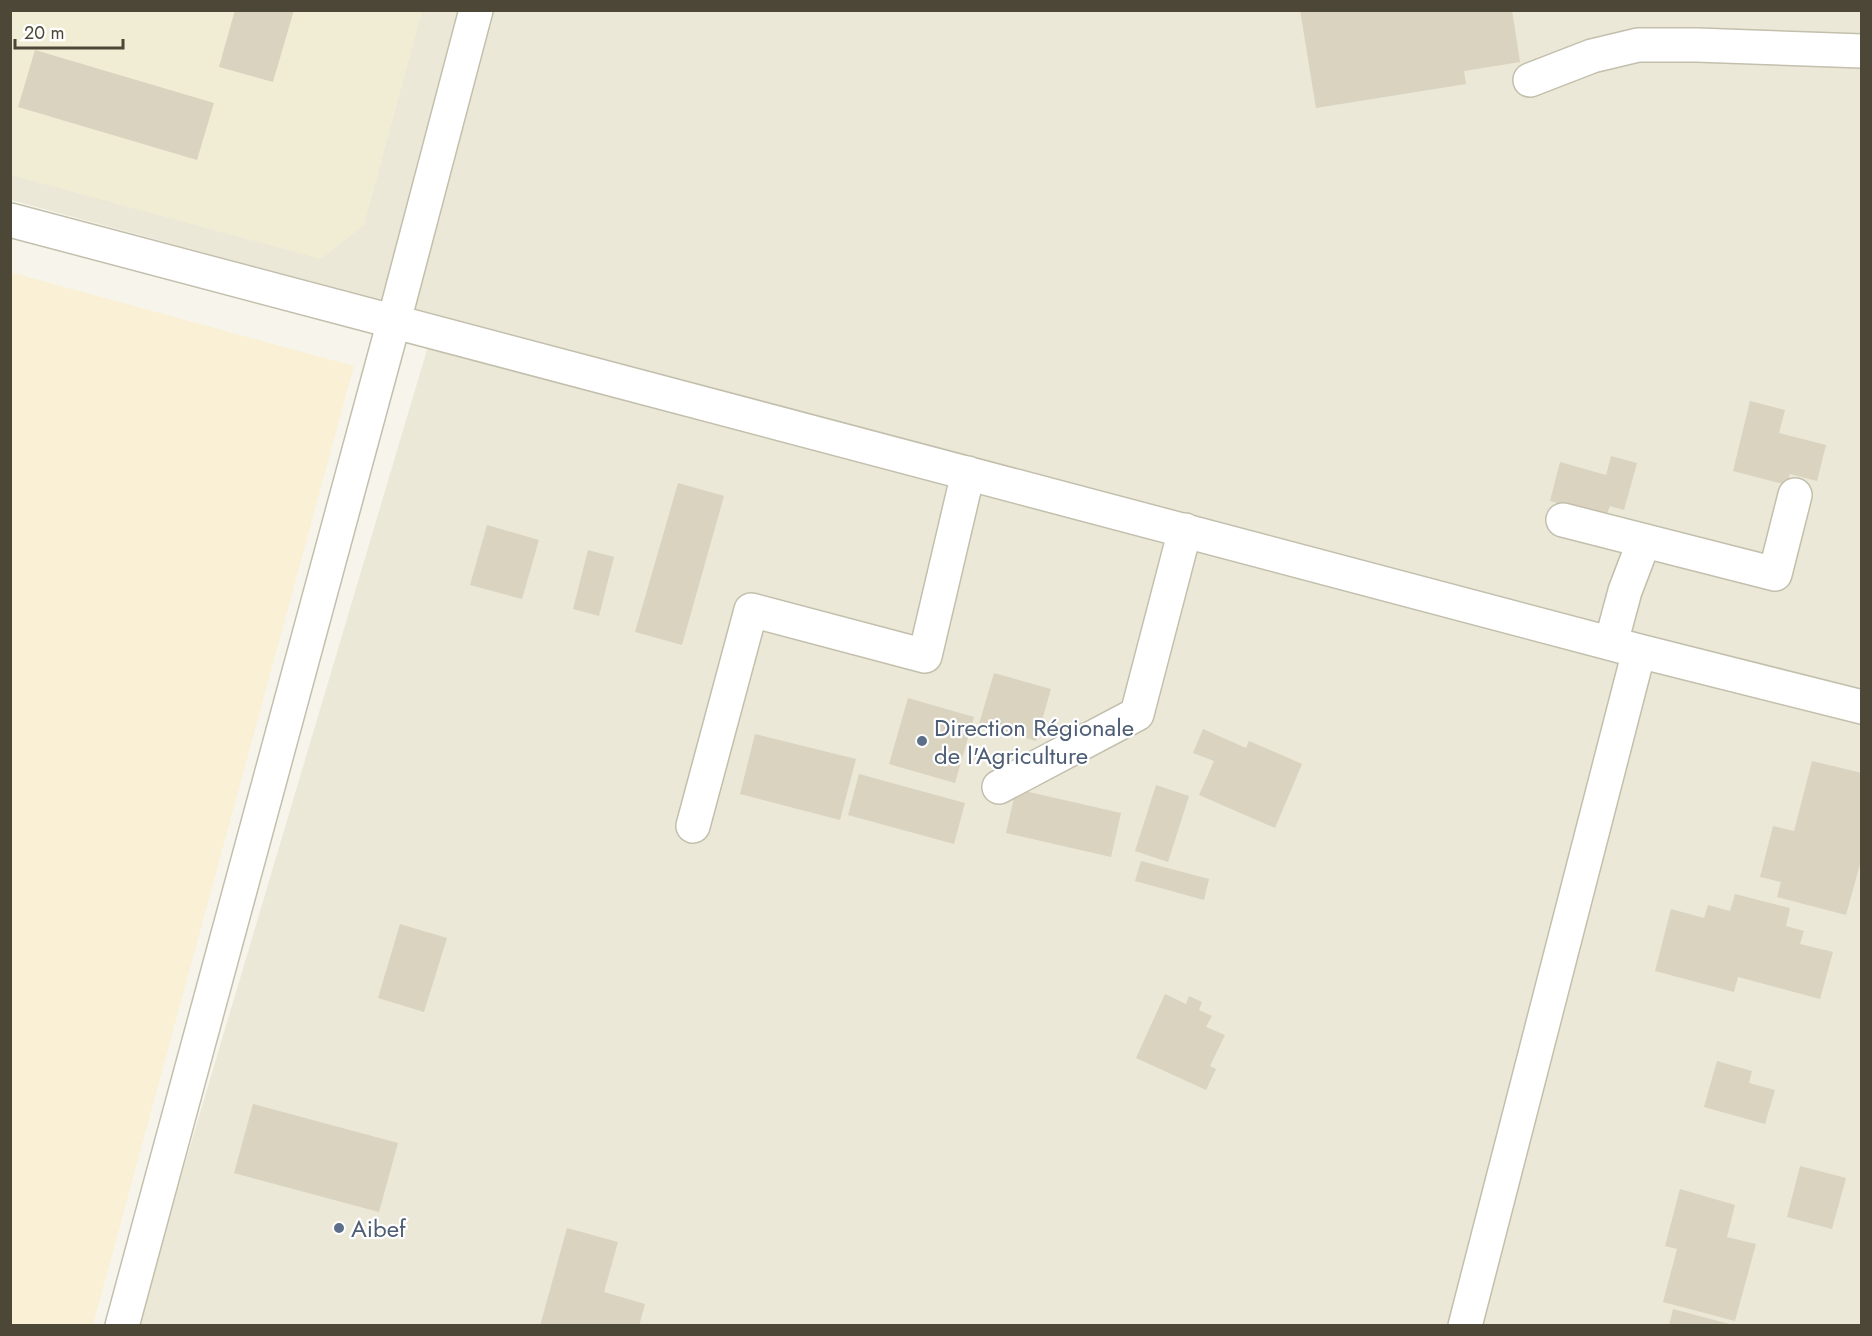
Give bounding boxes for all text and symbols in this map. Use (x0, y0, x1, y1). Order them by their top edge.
scale bar (15, 12, 123, 50)
text: 20 m (24, 20, 64, 46)
place label: Direction Régionale de l'Agriculture (934, 710, 1134, 773)
marker: Direction Régionale de l'Agriculture (915, 734, 929, 748)
place label: Aibef (351, 1211, 407, 1246)
marker: Aibef (332, 1221, 346, 1235)

